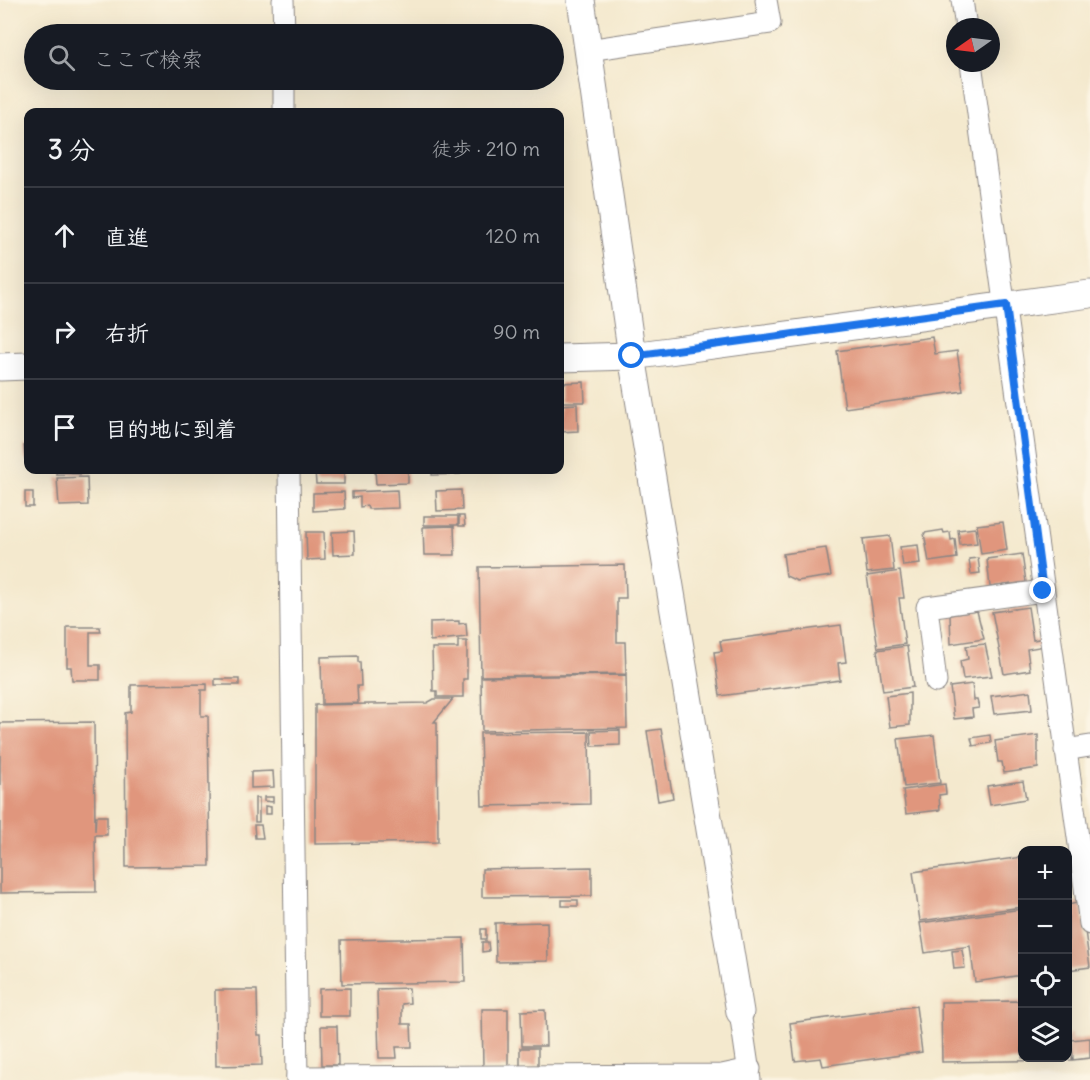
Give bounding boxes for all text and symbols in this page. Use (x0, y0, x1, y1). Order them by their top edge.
north arrow (946, 18, 1000, 72)
search box (24, 24, 564, 90)
icon: search (45, 41, 78, 74)
text: ここで検索 (93, 45, 203, 73)
text: 3 分 (48, 133, 95, 166)
text: 徒歩 · 210 m (432, 136, 540, 161)
icon: ahead (48, 219, 81, 252)
text: 直進 (105, 223, 149, 251)
text: 120 m (486, 223, 540, 248)
icon: right (48, 315, 81, 348)
text: 右折 (105, 319, 149, 347)
text: 90 m (493, 319, 540, 344)
route start (618, 342, 644, 368)
icon: arrive (48, 411, 81, 444)
text: 目的地に到着 (105, 415, 237, 443)
route end (1029, 577, 1055, 603)
map controls (1018, 846, 1072, 1062)
button: + (1018, 846, 1072, 900)
button: − (1018, 900, 1072, 954)
button: locate (1018, 954, 1072, 1008)
button: layers (1018, 1008, 1072, 1062)

